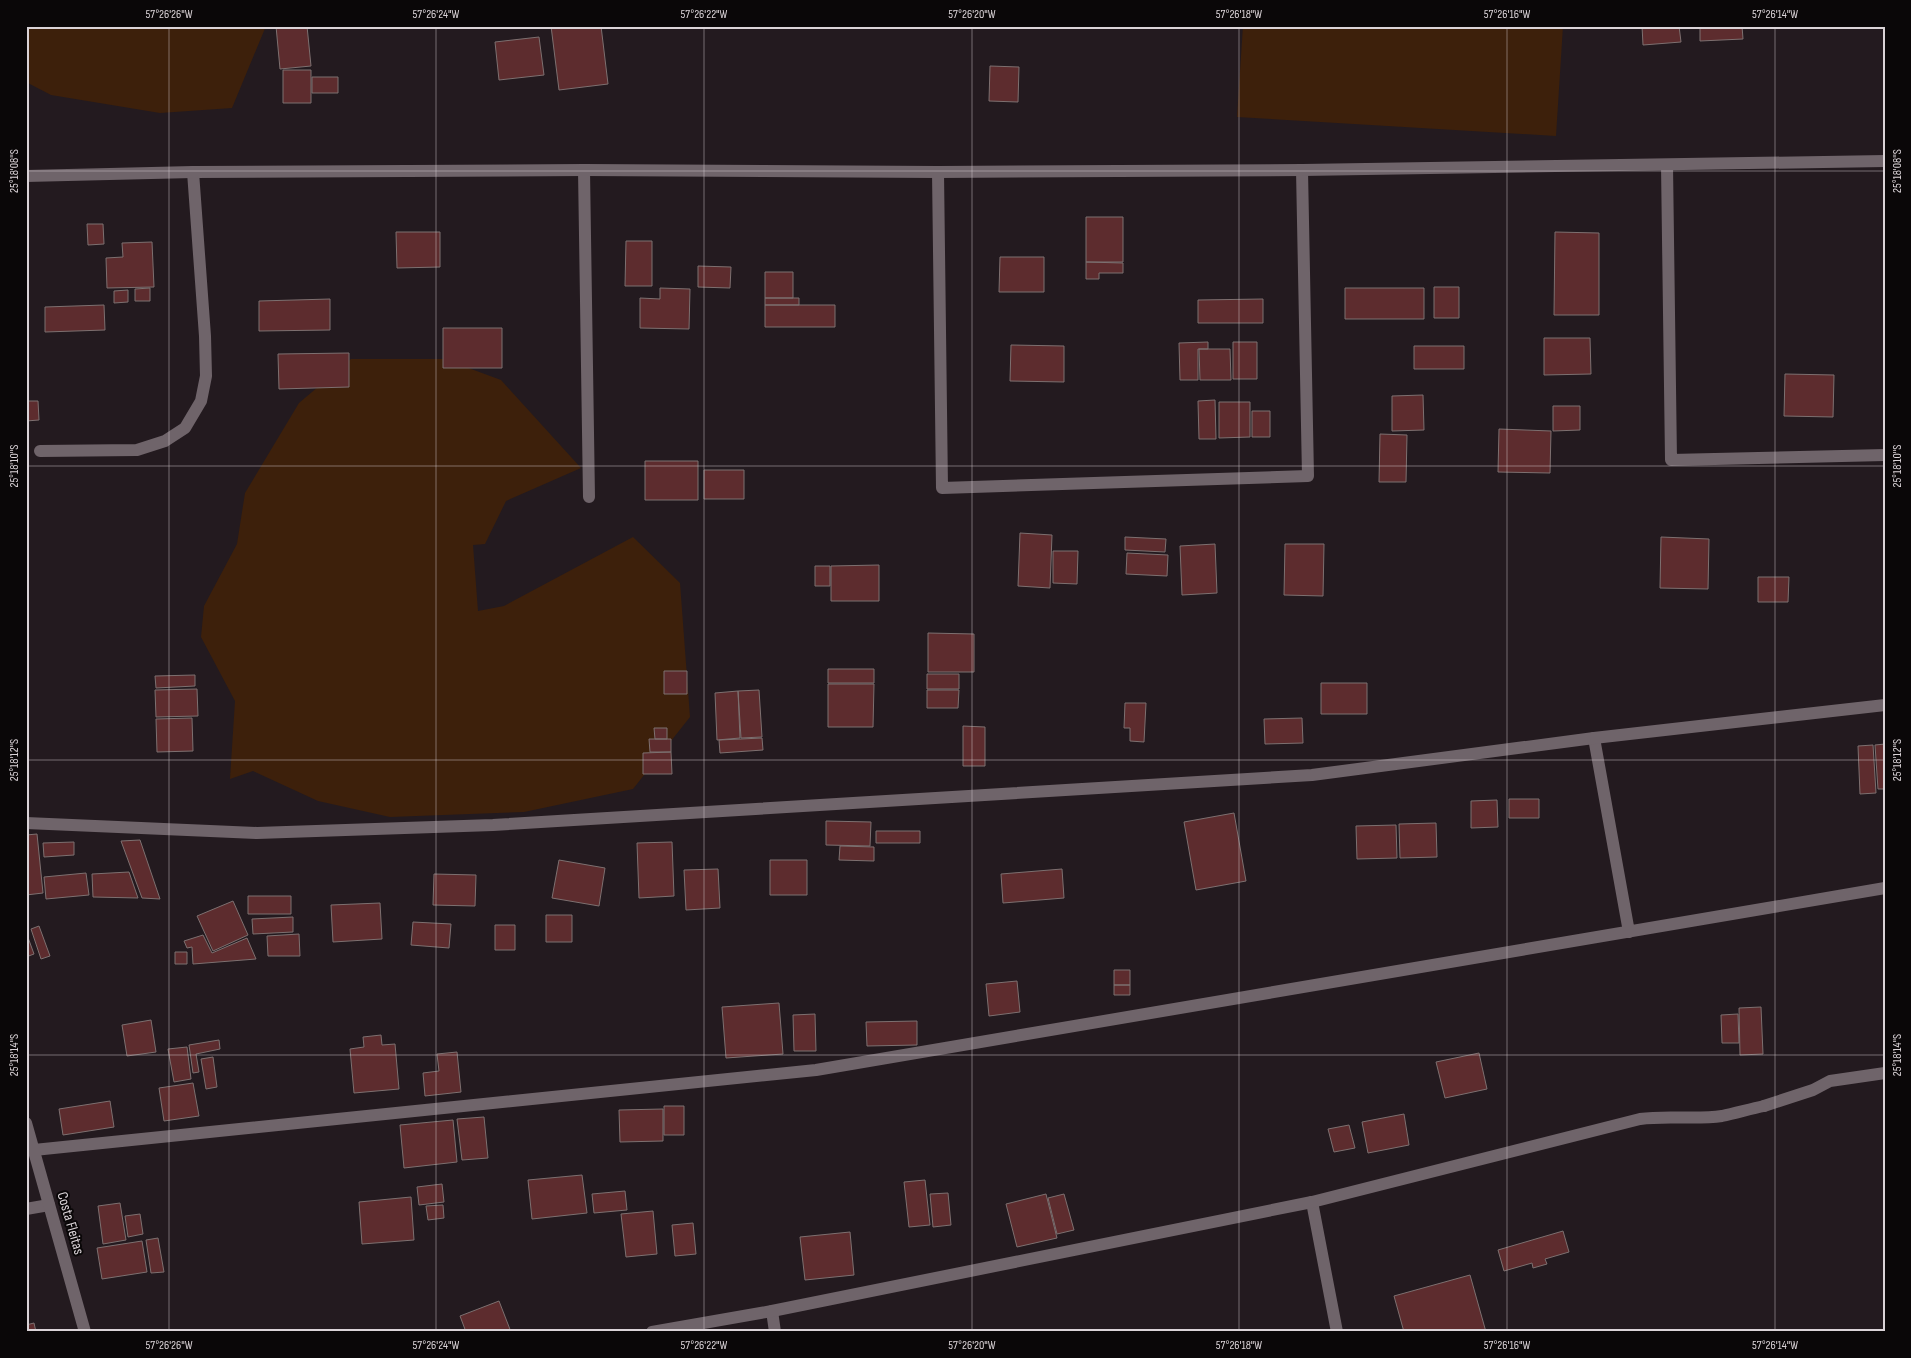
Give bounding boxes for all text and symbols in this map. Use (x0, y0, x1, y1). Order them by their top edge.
text: 57°26'26"W (145, 7, 193, 22)
text: 57°26'24"W (413, 7, 460, 22)
text: 57°26'22"W (681, 7, 728, 22)
text: 57°26'20"W (948, 7, 996, 22)
text: 57°26'18"W (1216, 7, 1262, 22)
text: 57°26'16"W (1484, 7, 1530, 22)
text: 57°26'14"W (1752, 7, 1798, 22)
text: 25°18'08"S (7, 149, 22, 193)
text: 25°18'08"S (1890, 149, 1905, 193)
text: 25°18'10"S (7, 445, 22, 487)
text: 25°18'10"S (1890, 445, 1905, 487)
text: 25°18'12"S (7, 739, 22, 781)
text: 25°18'12"S (1890, 739, 1905, 781)
text: 25°18'14"S (7, 1034, 22, 1076)
text: 25°18'14"S (1890, 1034, 1905, 1076)
street label: Costa Fleitas (53, 1190, 89, 1257)
text: 57°26'26"W (145, 1338, 193, 1353)
text: 57°26'24"W (413, 1338, 460, 1353)
text: 57°26'22"W (681, 1338, 728, 1353)
text: 57°26'20"W (948, 1338, 996, 1353)
text: 57°26'18"W (1216, 1338, 1262, 1353)
text: 57°26'16"W (1484, 1338, 1530, 1353)
text: 57°26'14"W (1752, 1338, 1798, 1353)

